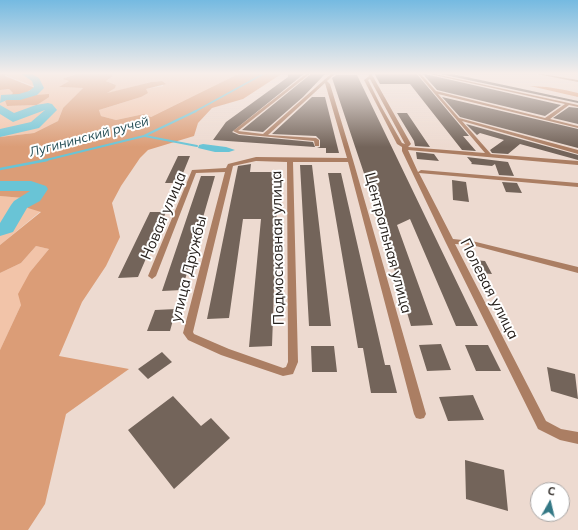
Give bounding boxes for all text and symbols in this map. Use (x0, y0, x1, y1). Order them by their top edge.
water label: Лугининский ручей (27, 114, 151, 160)
street label: Новая улица (137, 169, 191, 263)
street label: Подмосковная улица (268, 170, 288, 326)
street label: Центральная улица (360, 170, 416, 316)
street label: улица Дружбы (167, 214, 211, 324)
street label: Полевая улица (456, 236, 522, 342)
north arrow (530, 482, 570, 522)
text: С (547, 484, 556, 499)

